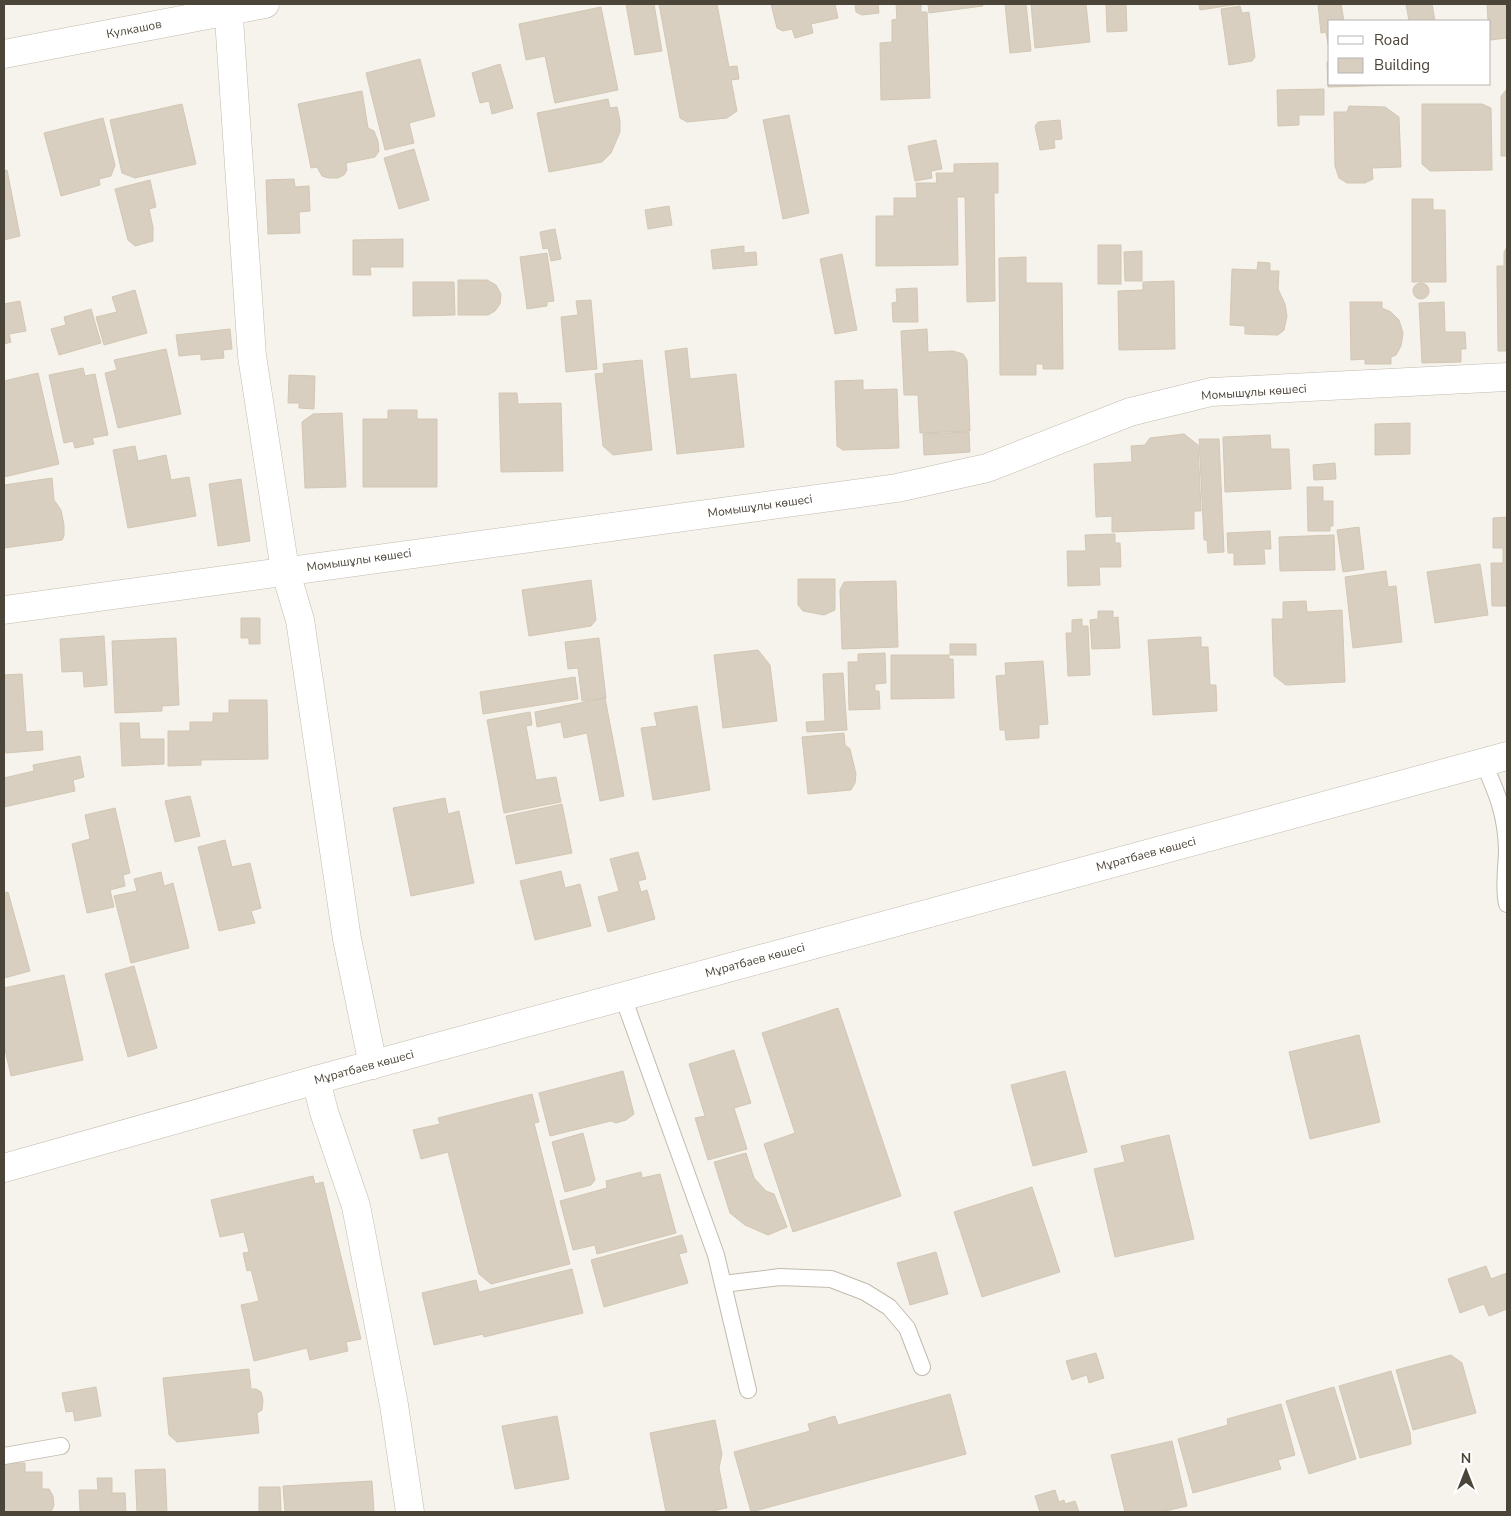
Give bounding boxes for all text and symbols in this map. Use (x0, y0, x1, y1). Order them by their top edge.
street label: Кулкашов (105, 16, 163, 42)
legend (1328, 20, 1491, 85)
text: Road (1374, 30, 1409, 50)
text: Building (1374, 55, 1430, 75)
street label: Момышұлы көшесі (1201, 380, 1307, 404)
street label: Момышұлы көшесі (707, 491, 814, 521)
street label: Момышұлы көшесі (306, 545, 413, 575)
street label: Мұратбаев көшесі (1094, 833, 1198, 875)
street label: Мұратбаев көшесі (703, 939, 807, 981)
street label: Мұратбаев көшесі (312, 1046, 416, 1088)
north arrow (1441, 1446, 1491, 1496)
text: N (1461, 1449, 1471, 1468)

